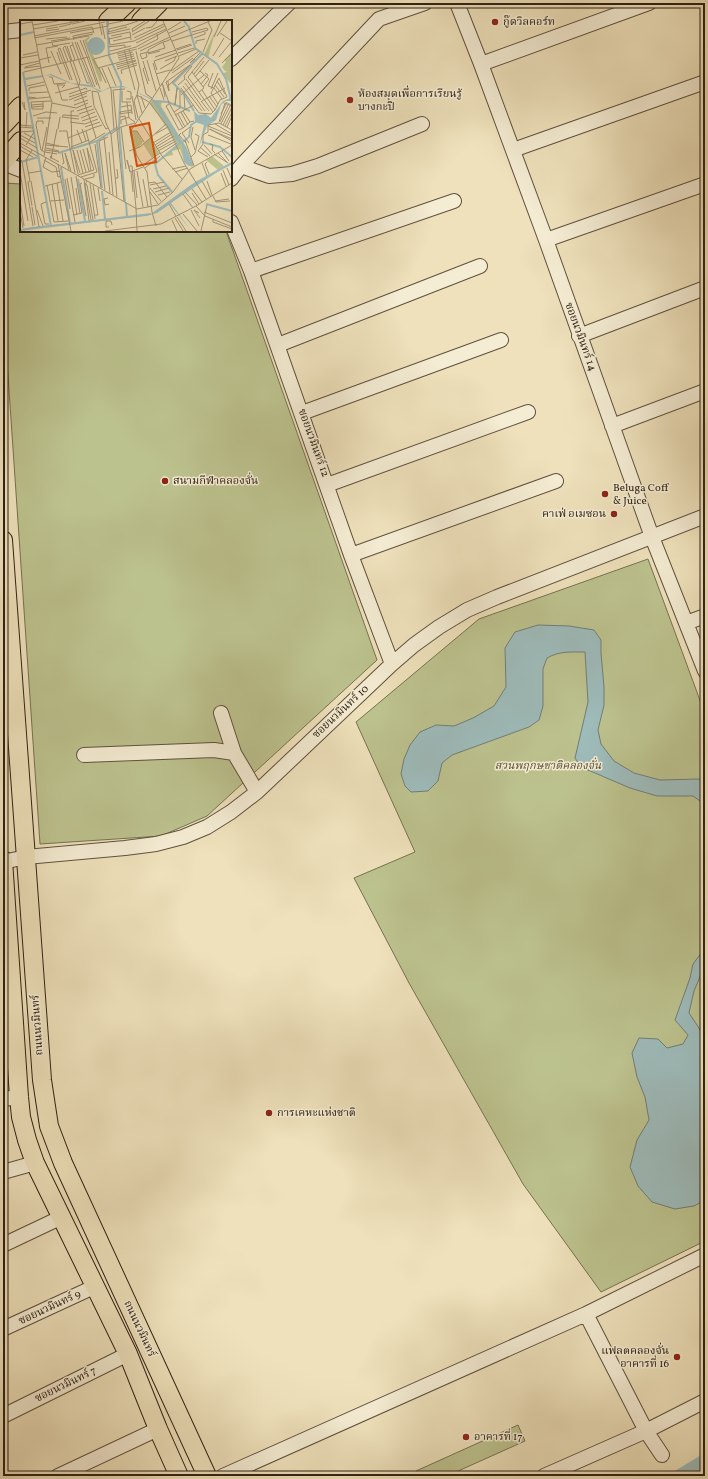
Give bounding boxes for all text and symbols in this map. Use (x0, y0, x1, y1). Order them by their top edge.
place label: กู๊ดวิลคอร์ท (503, 14, 555, 30)
marker: กู๊ดวิลคอร์ท (490, 17, 500, 27)
inset map (20, 20, 232, 232)
place label: ห้องสมุดเพื่อการเรียนรู้ บางกะปิ (358, 85, 463, 115)
marker: ห้องสมุดเพื่อการเรียนรู้ บางกะปิ (345, 95, 355, 105)
street label: ซอยนวมินทร์ 14 (561, 300, 600, 374)
street label: ซอยนวมินทร์ 12 (294, 407, 332, 479)
place label: สนามกีฬาคลองจั่น (173, 472, 258, 489)
marker: สนามกีฬาคลองจั่น (160, 476, 170, 486)
place label: Beluga Coff & Juice (613, 481, 670, 509)
marker: Beluga Coff & Juice (600, 489, 610, 499)
place label: คาเฟ่ อเมซอน (542, 507, 606, 522)
marker: คาเฟ่ อเมซอน (609, 509, 619, 519)
street label: ซอยนวมินทร์ 10 (309, 682, 373, 742)
park label: สวนพฤกษชาติคลองจั่น (495, 757, 602, 774)
street label: ถนนนวมินทร์ (28, 994, 48, 1056)
place label: การเคหะแห่งชาติ (277, 1106, 356, 1121)
marker: การเคหะแห่งชาติ (264, 1108, 274, 1118)
street label: ซอยนวมินทร์ 9 (16, 1287, 84, 1329)
street label: ถนนนวมินทร์ (119, 1298, 159, 1360)
place label: แฟลตคลองจั่น อาคารที่ 16 (601, 1342, 669, 1372)
marker: แฟลตคลองจั่น อาคารที่ 16 (672, 1352, 682, 1362)
street label: ซอยนวมินทร์ 7 (33, 1364, 99, 1406)
place label: อาคารที่ 17 (474, 1428, 523, 1445)
marker: อาคารที่ 17 (461, 1432, 471, 1442)

